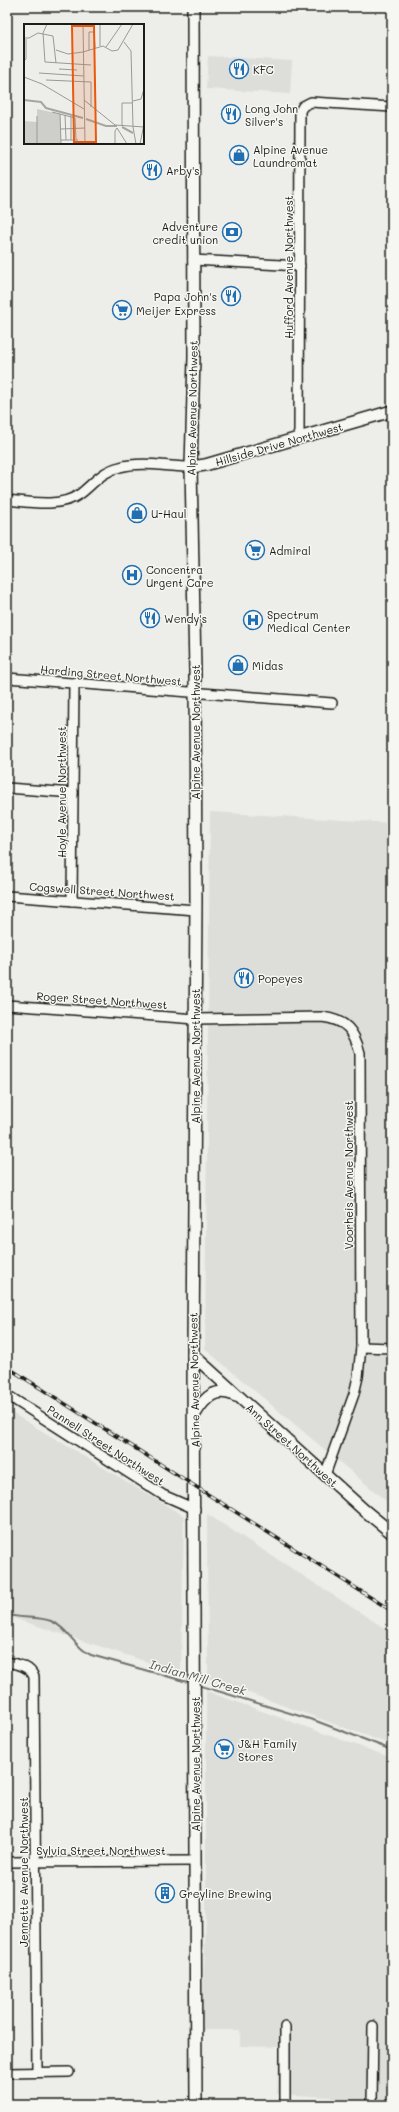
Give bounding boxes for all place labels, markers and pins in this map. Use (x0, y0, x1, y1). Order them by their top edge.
restaurant icon: KFC (228, 58, 250, 80)
place label: KFC (253, 62, 274, 77)
place label: Long John Silver's (245, 101, 298, 129)
restaurant icon: Long John Silver's (220, 103, 242, 125)
place label: Alpine Avenue Laundromat (253, 142, 328, 170)
shop icon: Alpine Avenue Laundromat (228, 144, 250, 166)
restaurant icon: Arby's (141, 159, 163, 181)
place label: Arby's (166, 163, 200, 178)
place label: Adventure credit union (152, 219, 218, 247)
bank icon: Adventure credit union (221, 221, 243, 243)
restaurant icon: Papa John's (220, 285, 242, 307)
place label: Papa John's (154, 289, 217, 304)
supermarket icon: Meijer Express (111, 299, 133, 321)
place label: Meijer Express (136, 303, 216, 318)
shop icon: U-Haul (126, 502, 148, 524)
place label: U-Haul (151, 506, 186, 521)
supermarket icon: Admiral (244, 539, 266, 561)
place label: Admiral (269, 543, 311, 558)
place label: Concentra Urgent Care (146, 562, 214, 590)
hospital icon: Concentra Urgent Care (121, 564, 143, 586)
restaurant icon: Wendy's (139, 607, 161, 629)
place label: Spectrum Medical Center (267, 607, 350, 635)
hospital icon: Spectrum Medical Center (242, 609, 264, 631)
place label: Wendy's (164, 611, 207, 626)
shop icon: Midas (227, 654, 249, 676)
place label: Midas (252, 658, 283, 673)
restaurant icon: Popeyes (233, 967, 255, 989)
place label: Popeyes (258, 971, 303, 986)
place label: J&H Family Stores (238, 1736, 297, 1764)
supermarket icon: J&H Family Stores (213, 1738, 235, 1760)
building icon: Greyline Brewing (154, 1882, 176, 1904)
place label: Greyline Brewing (179, 1886, 271, 1901)

